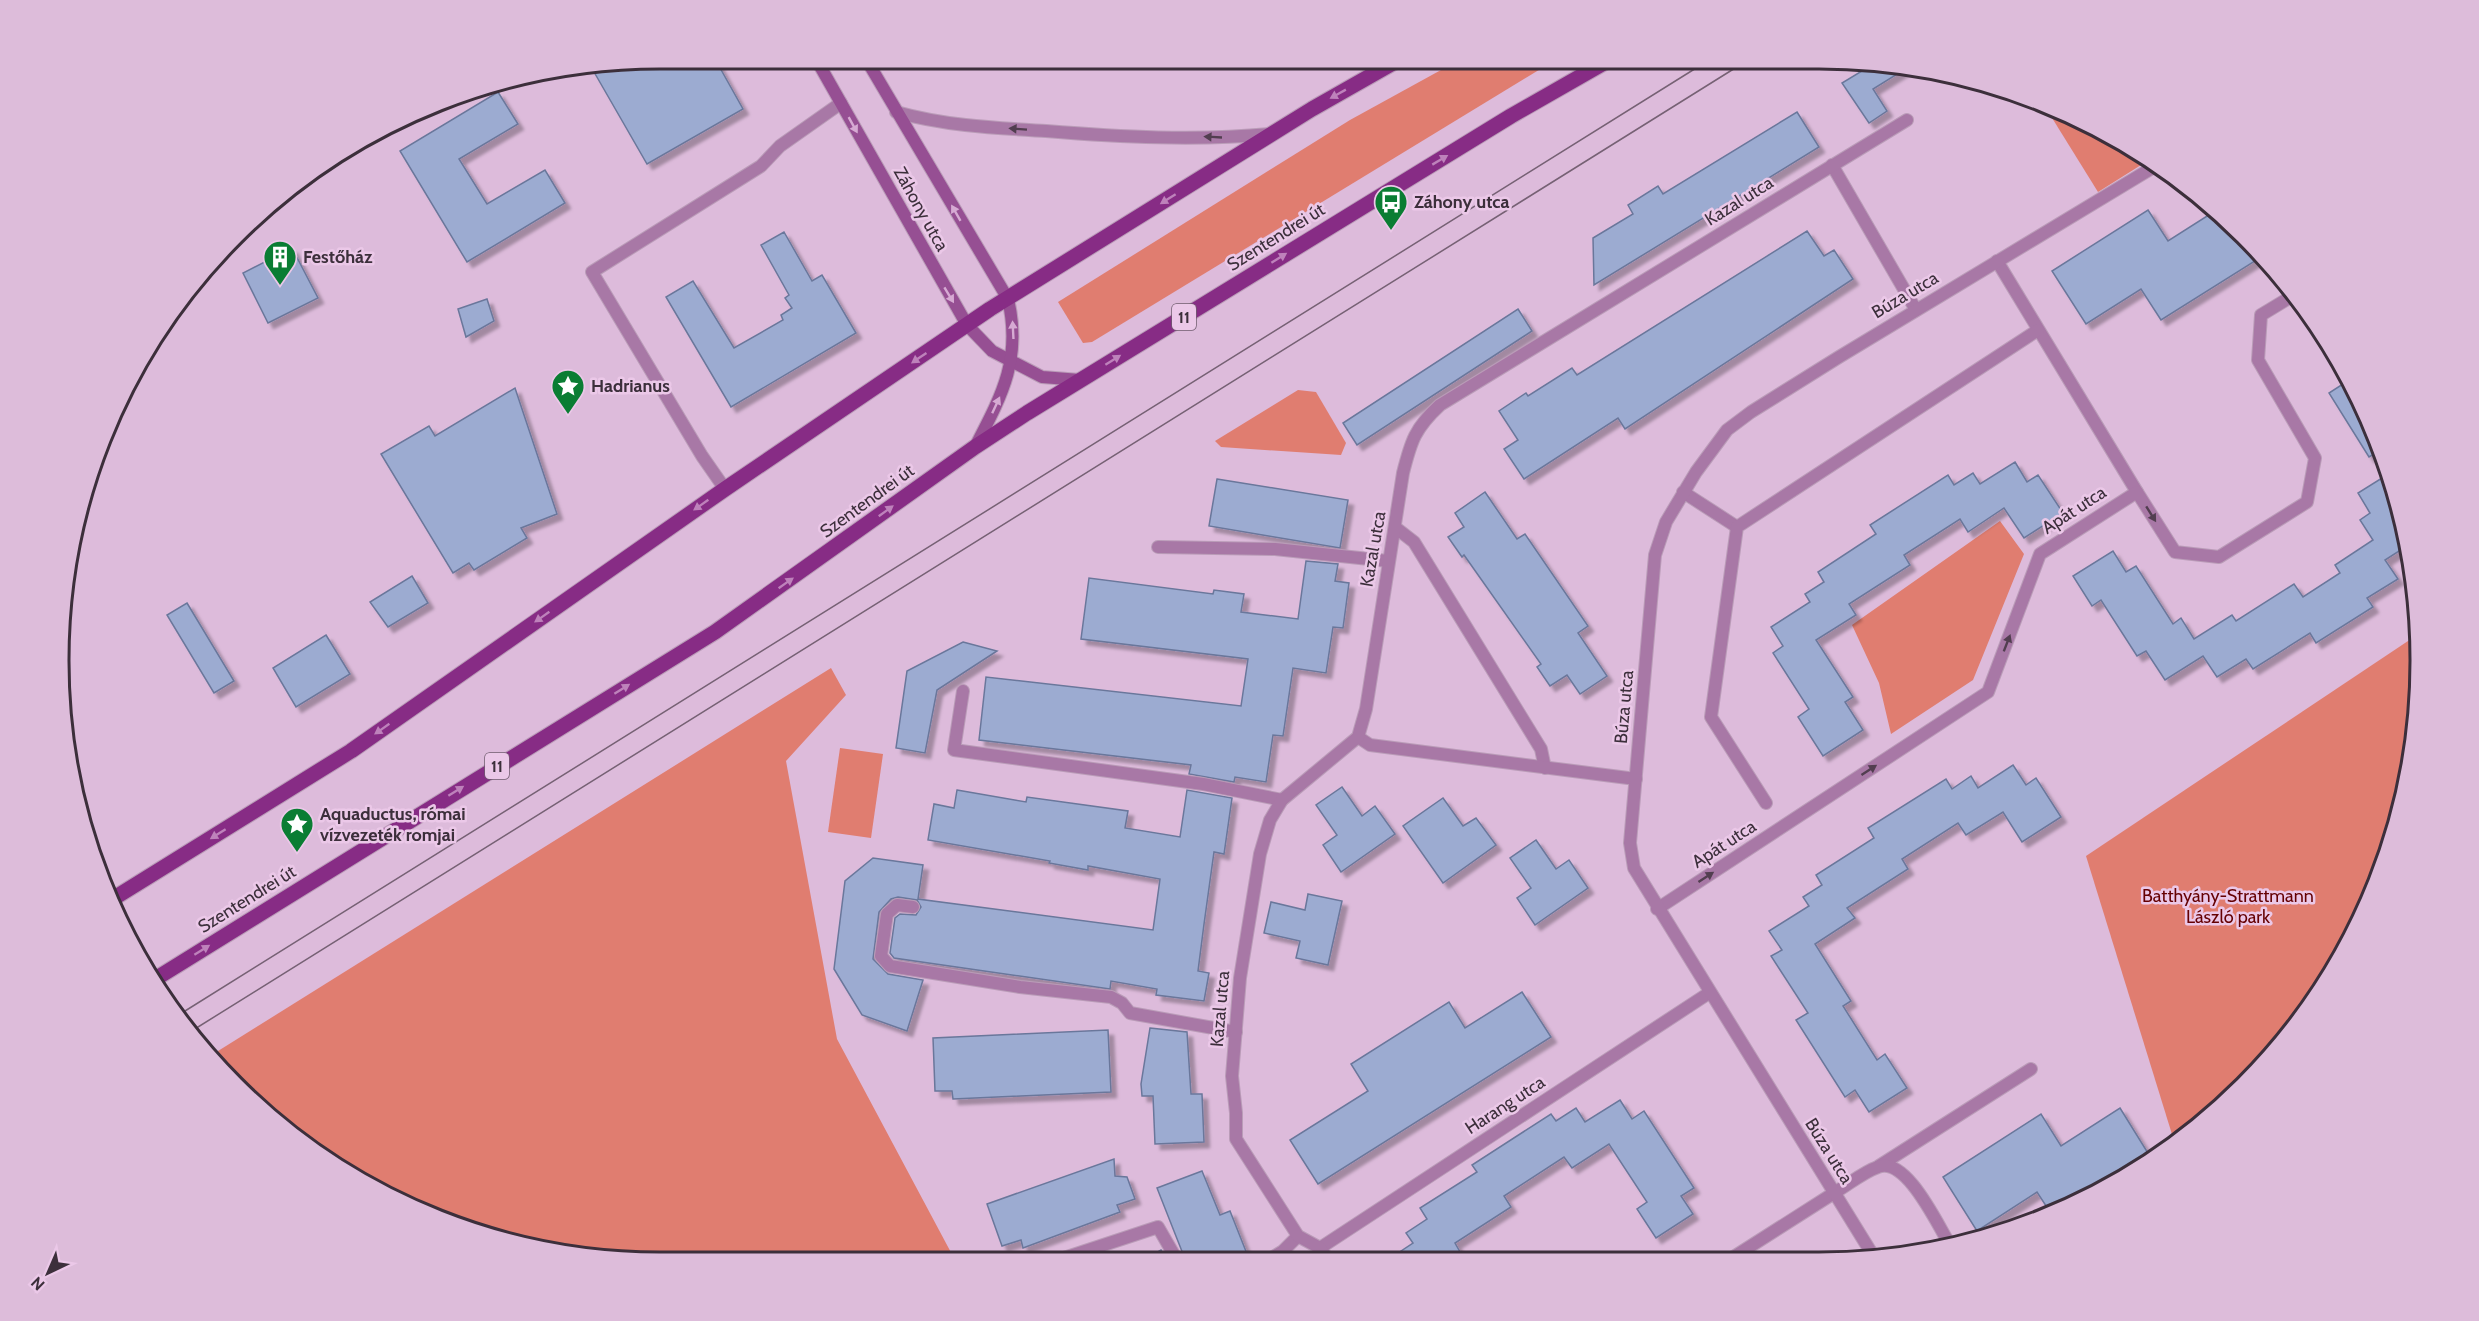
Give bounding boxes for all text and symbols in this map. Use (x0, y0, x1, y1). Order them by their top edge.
one-way arrow (1330, 89, 1346, 100)
one-way arrow (848, 117, 859, 133)
one-way arrow (1009, 125, 1028, 134)
one-way arrow (1203, 133, 1222, 142)
one-way arrow (1432, 154, 1448, 165)
street label: Záhony utca (889, 163, 953, 255)
street label: Kazal utca (1701, 171, 1778, 231)
bus stop icon: Záhony utca (1373, 184, 1409, 231)
place label: Záhony utca (1414, 191, 1510, 213)
one-way arrow (1161, 193, 1177, 205)
street label: Szentendrei út (1223, 198, 1329, 276)
one-way arrow (950, 205, 961, 221)
building icon: Festőház (262, 239, 298, 286)
place label: Festőház (303, 246, 373, 268)
one-way arrow (1271, 253, 1287, 264)
street label: Búza utca (1868, 266, 1942, 323)
one-way arrow (944, 287, 955, 303)
road number: 11 (1172, 304, 1196, 330)
one-way arrow (1008, 320, 1018, 339)
one-way arrow (910, 352, 927, 363)
one-way arrow (1105, 355, 1121, 366)
place icon: Hadrianus (550, 368, 586, 415)
place label: Hadrianus (591, 375, 670, 397)
one-way arrow (992, 396, 1001, 414)
street label: Szentendrei út (816, 459, 918, 543)
street label: Apát utca (2038, 481, 2110, 539)
one-way arrow (694, 499, 710, 511)
one-way arrow (878, 505, 894, 517)
one-way arrow (2145, 506, 2156, 522)
street label: Kazal utca (1356, 509, 1391, 589)
one-way arrow (777, 577, 793, 589)
one-way arrow (534, 611, 550, 623)
one-way arrow (2002, 634, 2012, 652)
street label: Búza utca (1610, 669, 1638, 745)
one-way arrow (614, 684, 630, 695)
one-way arrow (375, 723, 391, 735)
road number: 11 (485, 753, 509, 779)
one-way arrow (1861, 765, 1877, 776)
one-way arrow (448, 786, 464, 797)
place label: Aquaductus, római vízvezeték romjai (320, 803, 466, 846)
place icon: Aquaductus, római vízvezeték romjai (279, 806, 315, 853)
street label: Apát utca (1688, 815, 1760, 873)
one-way arrow (210, 828, 226, 839)
street label: Szentendrei út (194, 860, 300, 938)
one-way arrow (1698, 872, 1714, 883)
park label: Batthyány-Strattmann László park (2142, 885, 2314, 928)
one-way arrow (194, 945, 210, 956)
street label: Kazal utca (1206, 970, 1234, 1048)
street label: Harang utca (1461, 1071, 1549, 1139)
street label: Búza utca (1800, 1114, 1858, 1188)
north arrow (18, 1243, 78, 1303)
text: N (27, 1273, 49, 1294)

